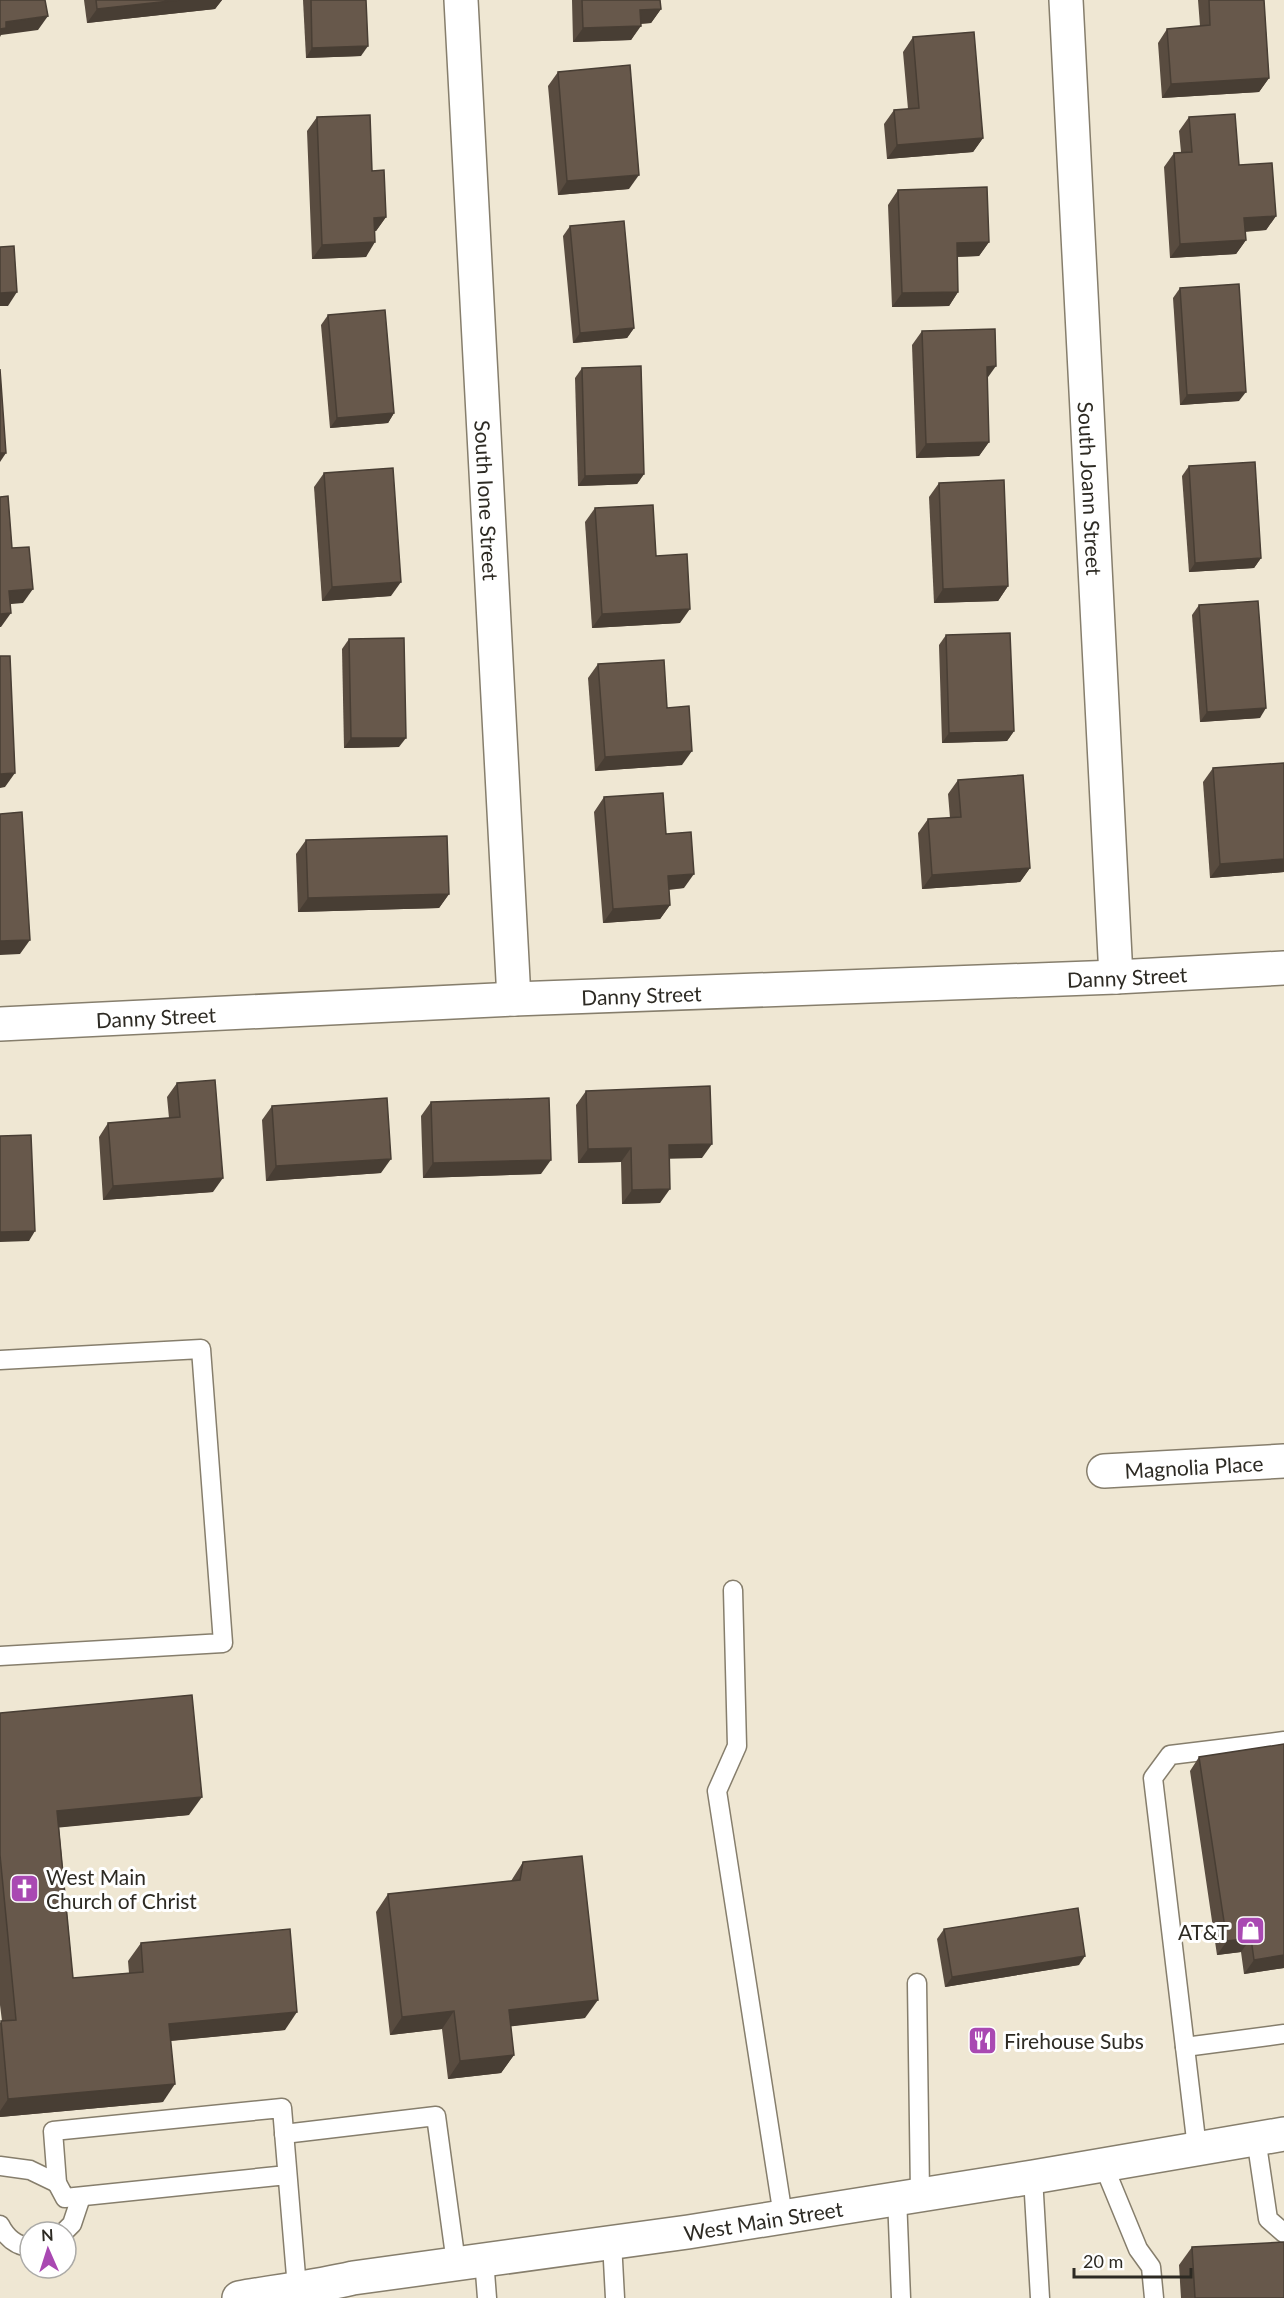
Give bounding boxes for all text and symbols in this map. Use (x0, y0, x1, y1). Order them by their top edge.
street label: South Joann Street (1074, 401, 1108, 576)
street label: South Ione Street (471, 419, 504, 582)
street label: Danny Street (1066, 961, 1188, 991)
street label: Danny Street (581, 980, 702, 1009)
street label: Danny Street (95, 1001, 217, 1032)
street label: Magnolia Place (1124, 1450, 1264, 1482)
place label: West Main Church of Christ (46, 1864, 197, 1913)
church icon: West Main Church of Christ (9, 1872, 41, 1904)
shop icon: AT&T (1234, 1915, 1266, 1947)
place label: AT&T (1178, 1919, 1230, 1944)
restaurant icon: Firehouse Subs (967, 2024, 999, 2056)
place label: Firehouse Subs (1004, 2028, 1144, 2053)
street label: West Main Street (682, 2195, 845, 2245)
north arrow (18, 2220, 78, 2280)
text: N (41, 2225, 54, 2244)
scale bar (1074, 2241, 1191, 2279)
text: 20 m (1083, 2250, 1123, 2272)

